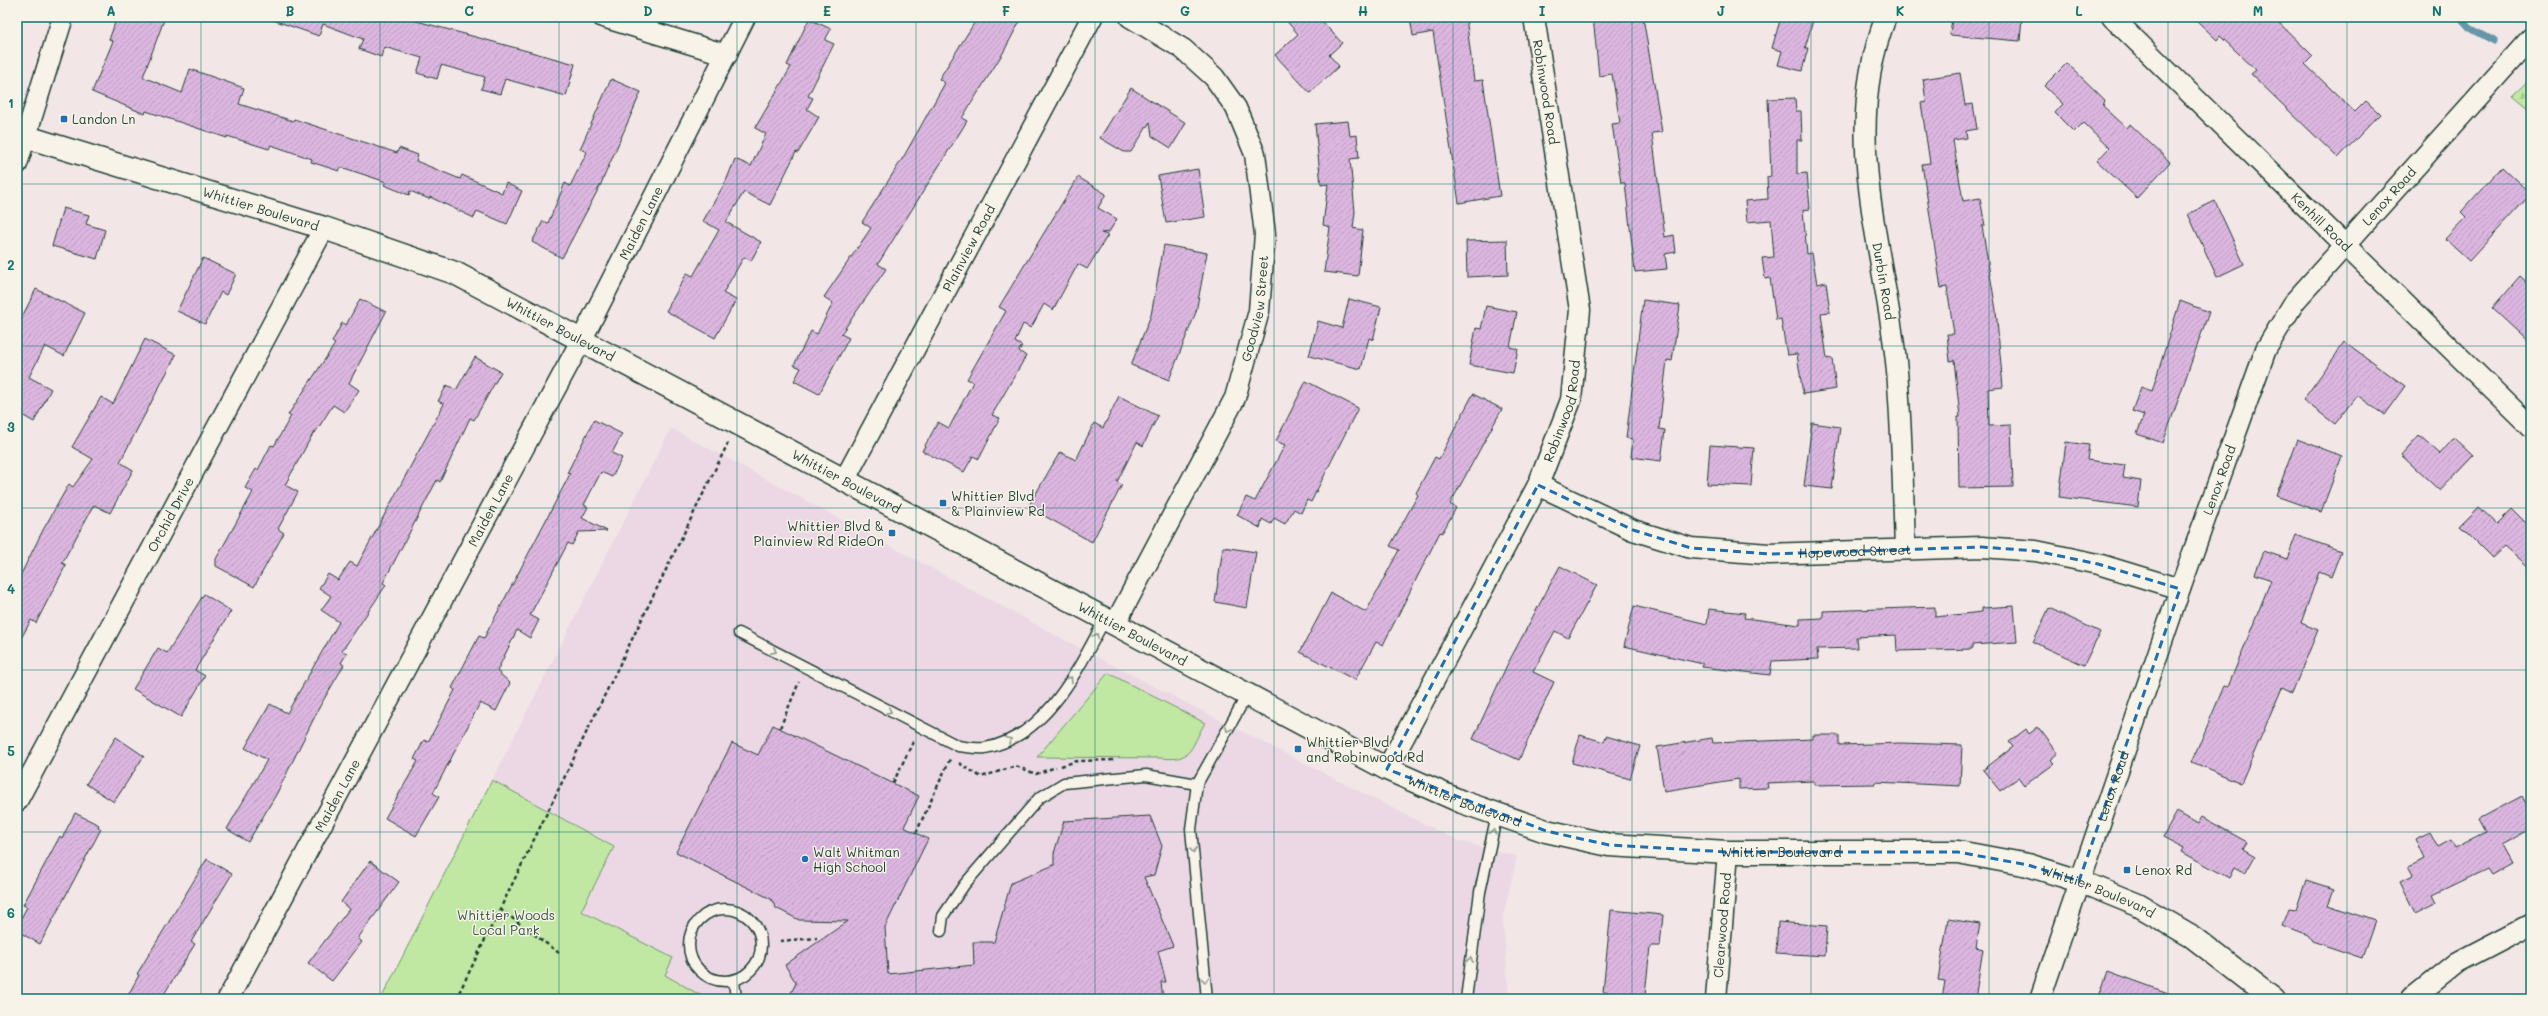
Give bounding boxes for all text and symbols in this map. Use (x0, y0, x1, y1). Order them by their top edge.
text: A (106, 2, 116, 19)
text: B (286, 2, 295, 19)
text: C (464, 2, 474, 19)
text: D (643, 2, 653, 19)
text: E (823, 2, 831, 19)
text: F (1002, 2, 1010, 19)
text: G (1180, 2, 1190, 19)
text: H (1358, 2, 1368, 19)
text: I (1539, 2, 1546, 19)
text: J (1717, 2, 1725, 19)
text: K (1896, 2, 1905, 19)
text: L (2075, 2, 2083, 19)
text: M (2253, 2, 2263, 19)
text: N (2432, 2, 2442, 19)
street label: Robinwood Road (1530, 38, 1563, 145)
text: 1 (8, 94, 14, 111)
place label: Landon Ln (72, 110, 136, 127)
marker: Landon Ln (59, 114, 69, 124)
street label: Lenox Road (2358, 163, 2419, 229)
street label: Whittier Boulevard (201, 182, 321, 234)
street label: Maiden Lane (615, 183, 666, 262)
street label: Kenhill Road (2288, 188, 2355, 255)
street label: Plainview Road (938, 201, 998, 294)
street label: Durbin Road (1869, 241, 1899, 321)
street label: Goodview Street (1236, 254, 1271, 363)
text: 2 (7, 256, 15, 273)
street label: Whittier Boulevard (503, 293, 618, 365)
street label: Robinwood Road (1539, 359, 1583, 464)
text: 3 (7, 418, 15, 435)
street label: Lenox Road (2198, 443, 2239, 517)
street label: Whittier Boulevard (789, 445, 904, 517)
street label: Maiden Lane (463, 470, 516, 549)
street label: Orchid Drive (143, 474, 197, 555)
place label: Whittier Blvd & Plainview Rd (951, 487, 1045, 519)
marker: Whittier Blvd & Plainview Rd (938, 498, 948, 508)
place label: Whittier Blvd & Plainview Rd RideOn (754, 517, 884, 549)
marker: Whittier Blvd & Plainview Rd RideOn (887, 528, 897, 538)
street label: Hopewood Street (1798, 540, 1912, 561)
text: 4 (7, 580, 15, 597)
street label: Whittier Boulevard (1075, 597, 1190, 669)
one-way arrow (1091, 633, 1098, 640)
one-way arrow (769, 646, 777, 654)
one-way arrow (1065, 677, 1072, 684)
one-way arrow (885, 706, 893, 713)
one-way arrow (1225, 724, 1232, 732)
place label: Whittier Blvd and Robinwood Rd (1306, 733, 1424, 765)
one-way arrow (1005, 737, 1012, 745)
text: 5 (7, 742, 15, 759)
marker: Whittier Blvd and Robinwood Rd (1293, 744, 1303, 754)
street label: Lenox Road (2092, 749, 2132, 823)
street label: Maiden Lane (310, 756, 363, 835)
street label: Whittier Boulevard (1405, 770, 1524, 830)
one-way arrow (1488, 829, 1497, 836)
place label: Walt Whitman High School (813, 843, 900, 875)
street label: Whittier Boulevard (1720, 843, 1842, 860)
one-way arrow (1188, 847, 1197, 853)
marker: Walt Whitman High School (800, 854, 810, 864)
street label: Whittier Boulevard (2039, 861, 2158, 921)
place label: Lenox Rd (2135, 861, 2192, 878)
marker: Lenox Rd (2122, 865, 2132, 875)
street label: Clearwood Road (1709, 872, 1734, 979)
text: 6 (7, 904, 15, 921)
park label: Whittier Woods Local Park (457, 906, 555, 938)
one-way arrow (1466, 957, 1475, 963)
one-way arrow (1201, 977, 1210, 983)

